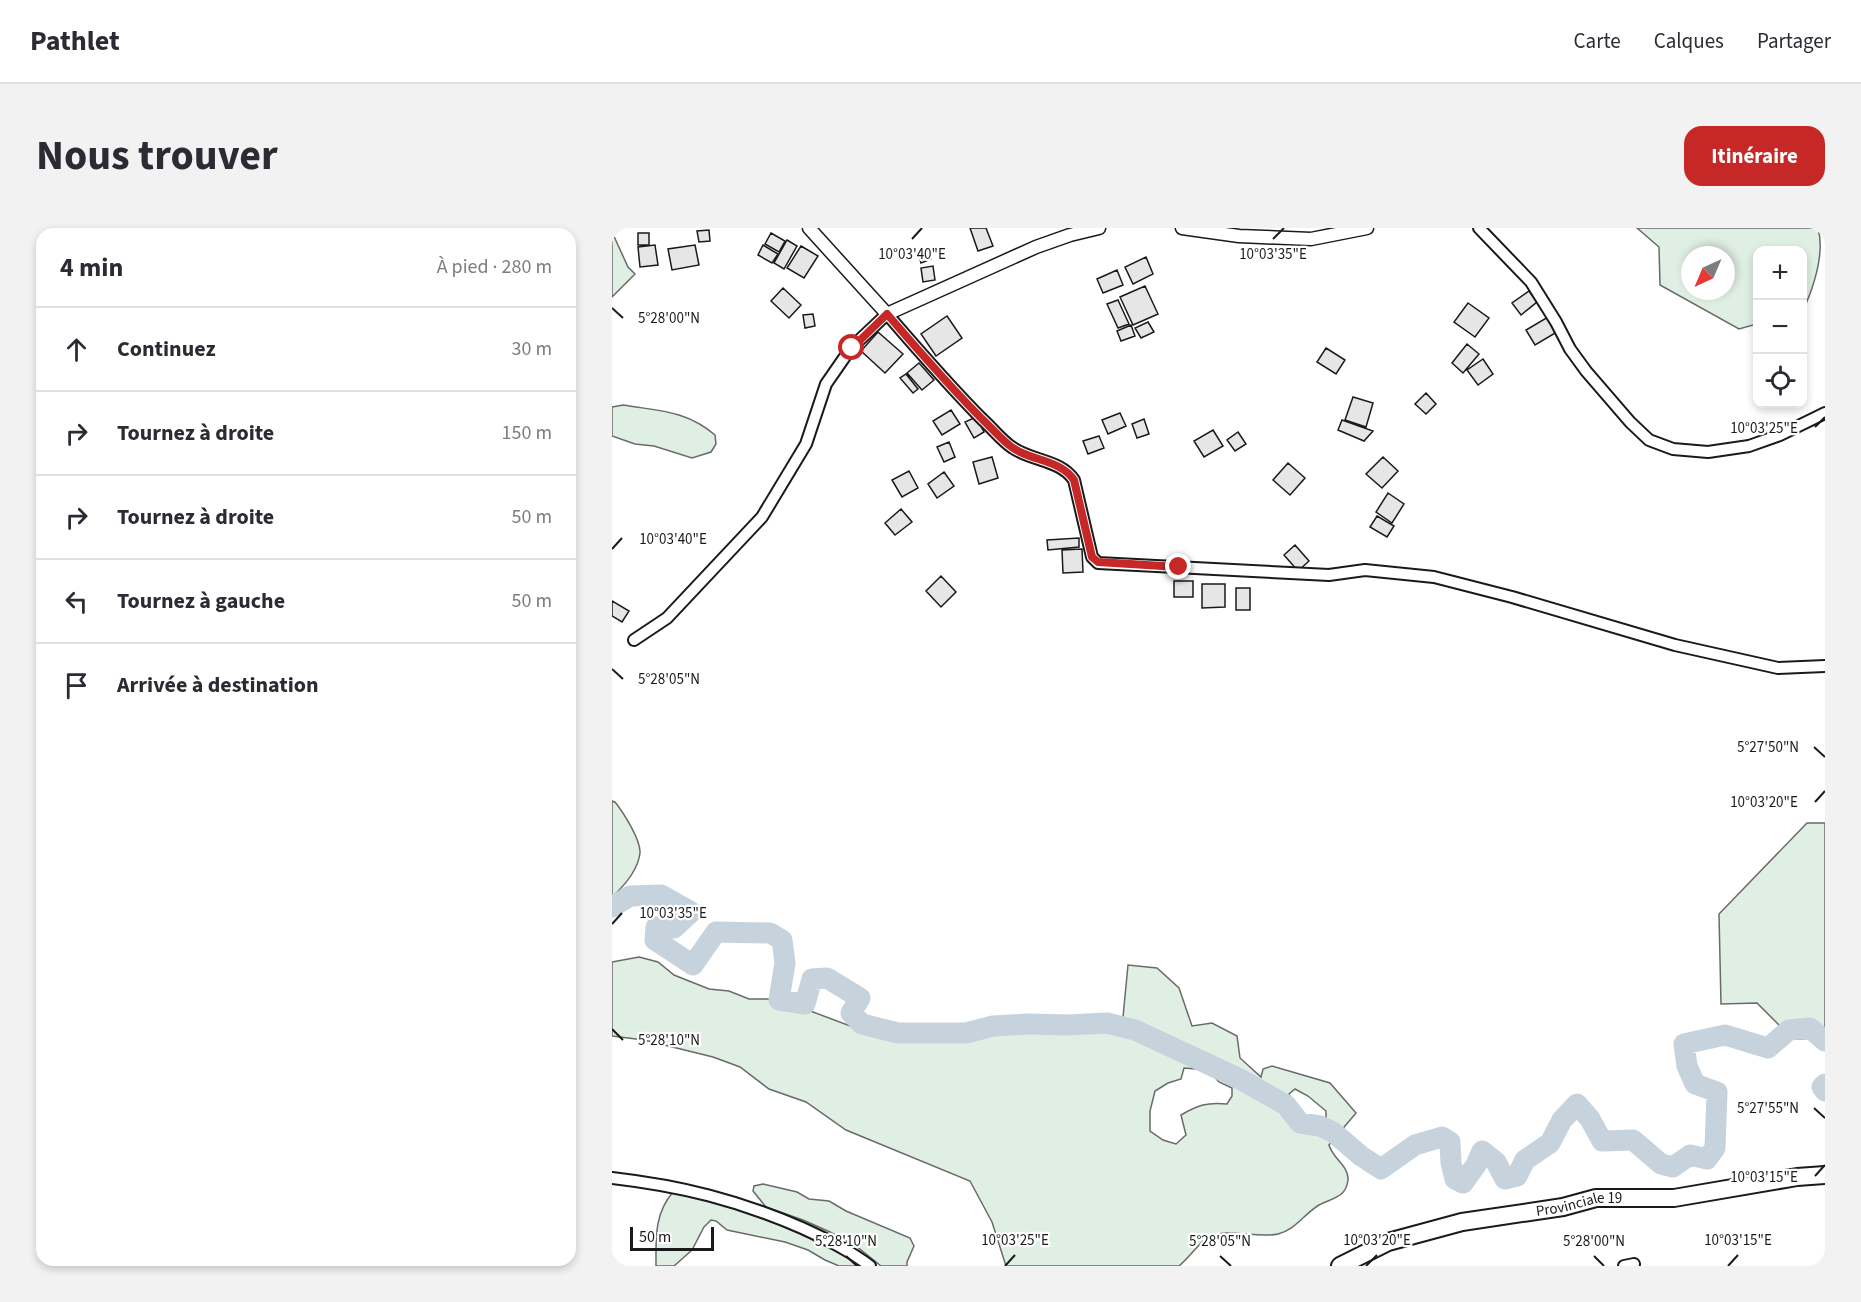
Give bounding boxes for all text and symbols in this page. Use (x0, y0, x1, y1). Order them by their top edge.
text: Pathlet (30, 21, 120, 61)
text: Carte (1574, 26, 1621, 56)
text: Calques (1654, 26, 1724, 56)
text: Partager (1757, 26, 1831, 56)
text: Nous trouver (36, 126, 278, 186)
button: Itinéraire (1684, 126, 1825, 186)
text: 10°03'40"E (878, 244, 946, 265)
text: 10°03'35"E (1239, 244, 1307, 265)
north arrow (1681, 246, 1735, 300)
map controls (1753, 246, 1807, 408)
button: + (1753, 246, 1807, 300)
text: 4 min (60, 249, 123, 286)
text: À pied · 280 m (437, 253, 552, 281)
button: − (1753, 300, 1807, 354)
text: 5°28'00"N (638, 308, 700, 329)
icon: ahead (60, 333, 93, 366)
text: Continuez (117, 333, 216, 365)
route start (838, 334, 864, 360)
text: 30 m (512, 335, 552, 363)
button: locate (1753, 354, 1807, 408)
icon: right (60, 417, 93, 450)
text: Tournez à droite (117, 417, 274, 449)
text: 10°03'25"E (1730, 418, 1798, 439)
text: 150 m (502, 419, 552, 447)
icon: right (60, 501, 93, 534)
text: Tournez à droite (117, 501, 274, 533)
text: 50 m (512, 503, 552, 531)
text: 10°03'40"E (639, 529, 707, 550)
route end (1165, 553, 1191, 579)
icon: left (60, 585, 93, 618)
text: Tournez à gauche (117, 585, 285, 617)
text: 50 m (512, 587, 552, 615)
icon: arrive (60, 669, 93, 702)
text: Arrivée à destination (117, 669, 319, 701)
text: 5°28'05"N (638, 669, 700, 690)
text: 5°27'50"N (1737, 737, 1799, 758)
text: 10°03'20"E (1730, 792, 1798, 813)
text: 10°03'35"E (639, 903, 707, 924)
text: 5°28'10"N (638, 1030, 700, 1051)
text: 5°27'55"N (1737, 1098, 1799, 1119)
text: 10°03'15"E (1730, 1167, 1798, 1188)
street label: Provinciale 19 (1534, 1188, 1622, 1221)
scale bar (630, 1224, 714, 1252)
text: 50 m (639, 1226, 671, 1248)
text: 10°03'25"E (981, 1230, 1049, 1251)
text: 10°03'20"E (1343, 1230, 1411, 1251)
text: 10°03'15"E (1704, 1230, 1772, 1251)
text: 5°28'10"N (815, 1231, 877, 1252)
text: 5°28'05"N (1189, 1231, 1251, 1252)
text: 5°28'00"N (1563, 1231, 1625, 1252)

